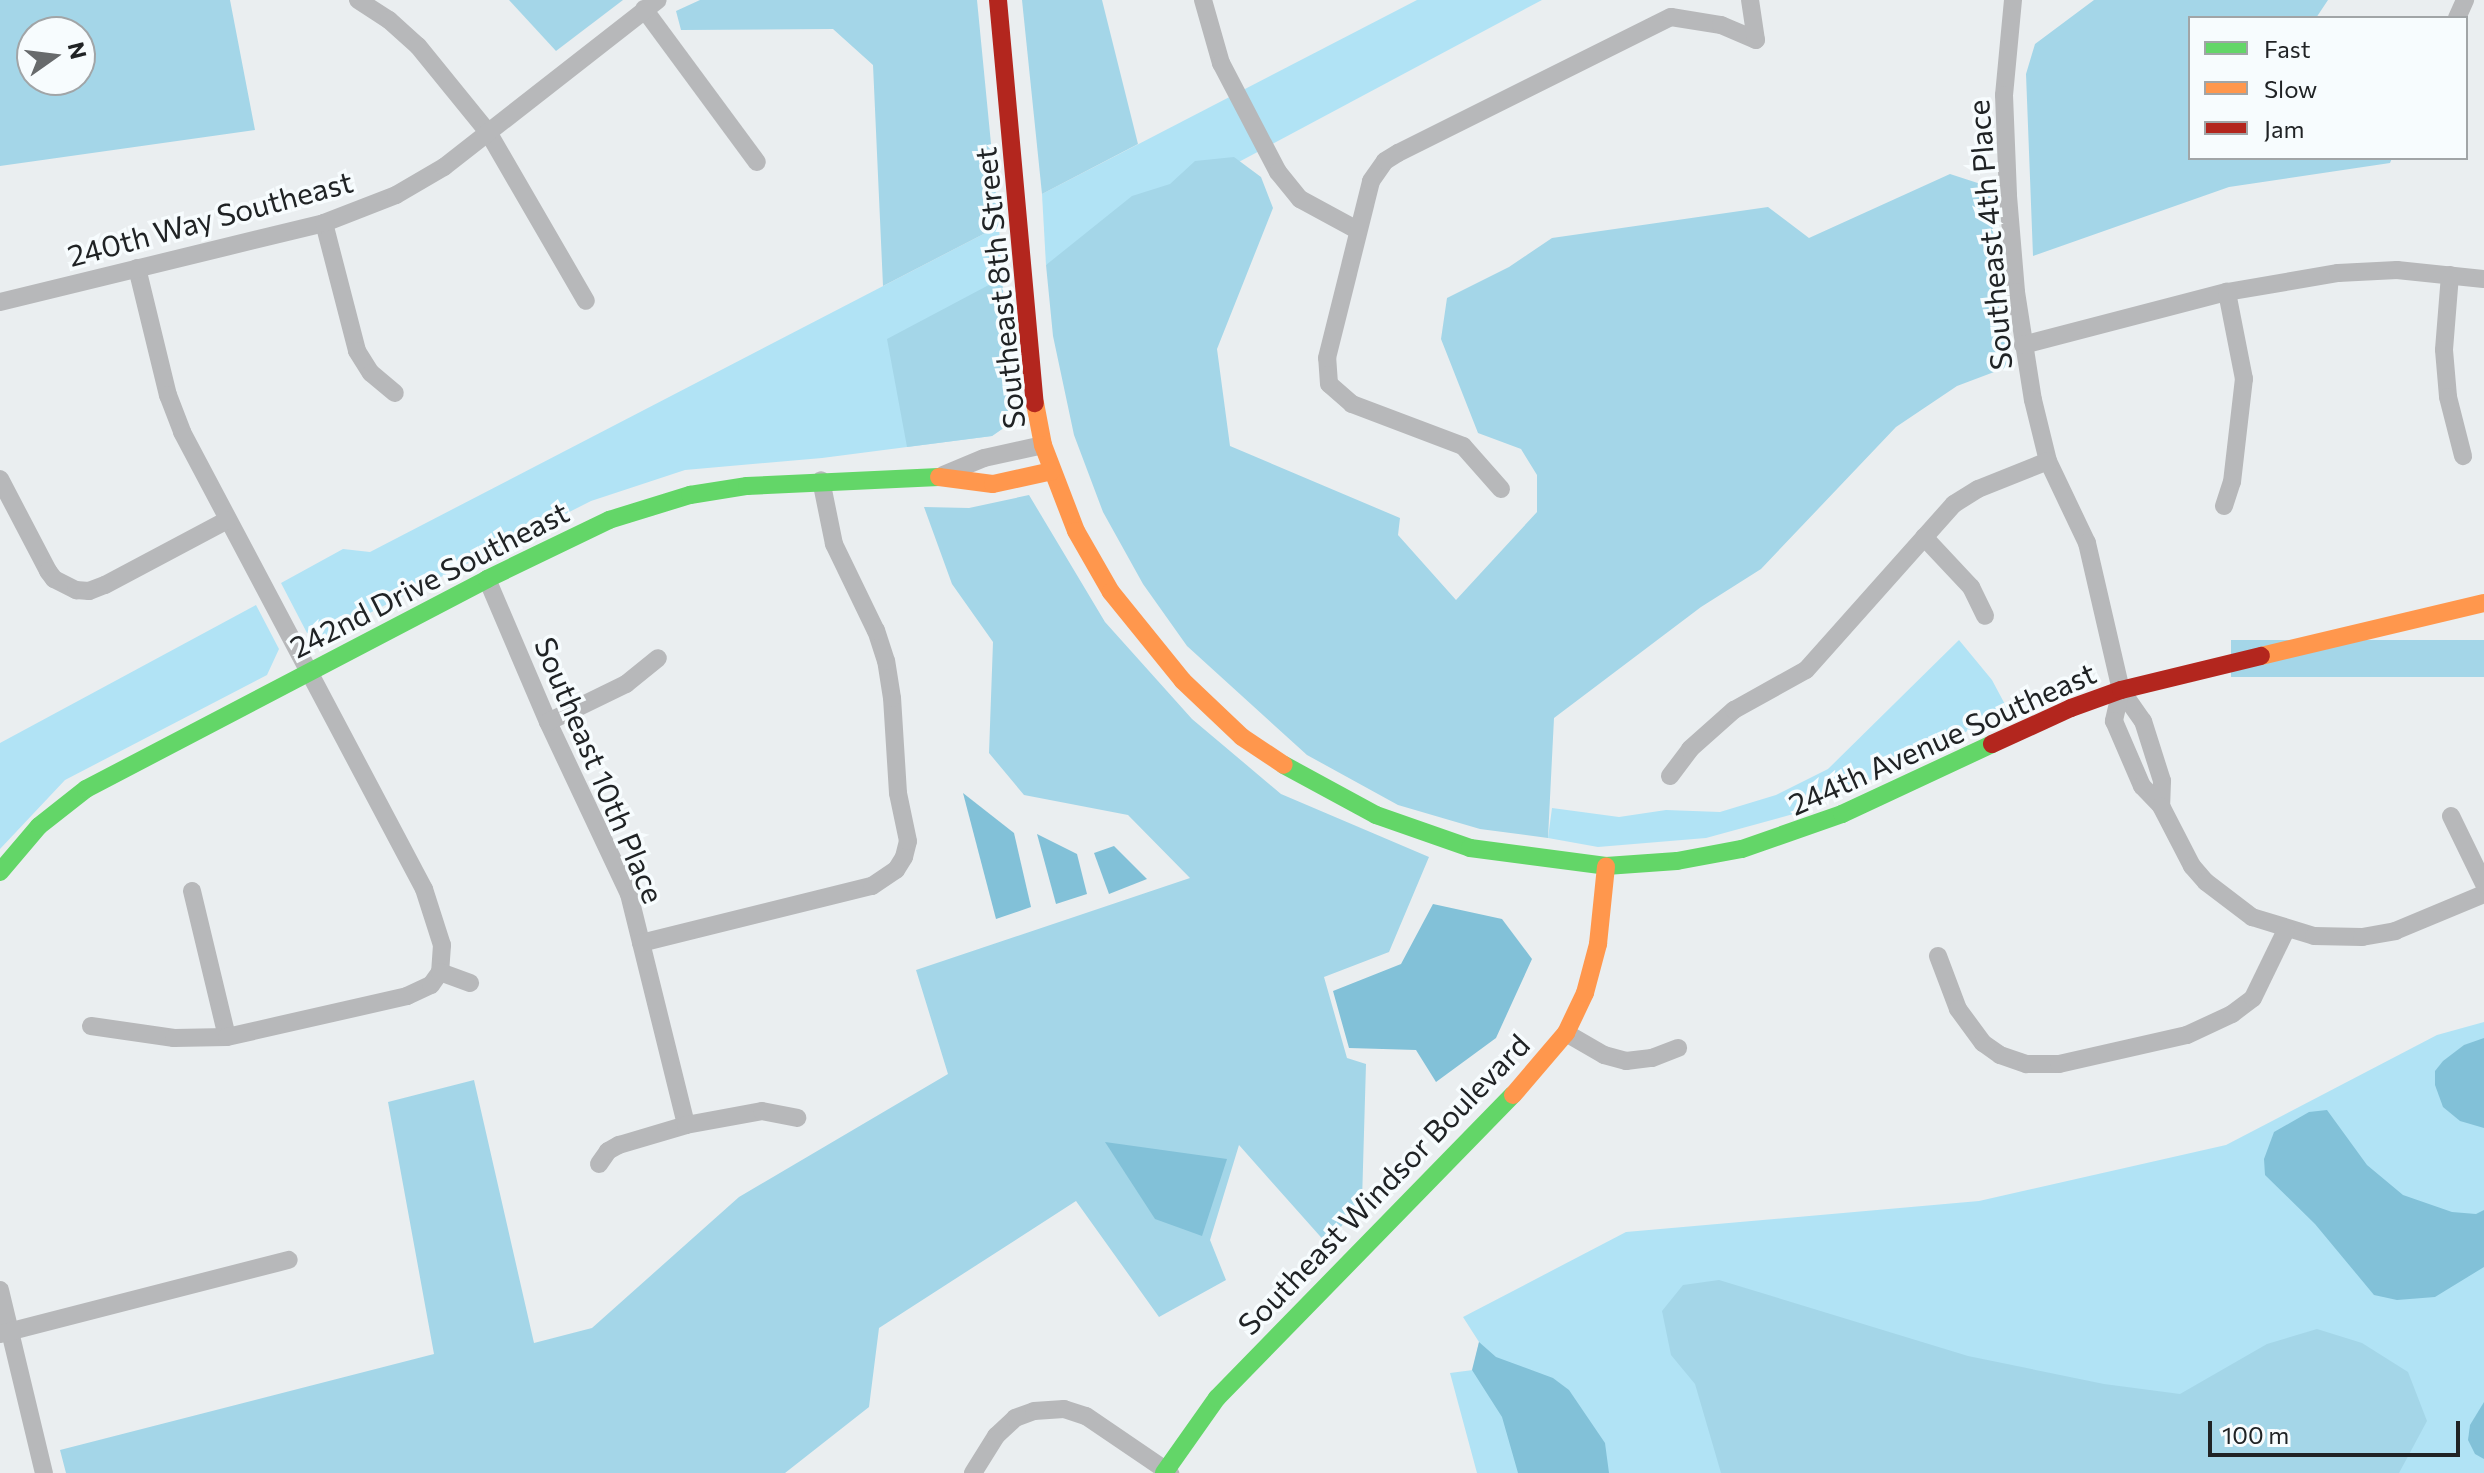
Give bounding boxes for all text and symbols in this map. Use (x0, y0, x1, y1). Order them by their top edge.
north arrow (16, 16, 96, 96)
legend (2188, 16, 2468, 160)
text: Fast (2264, 34, 2311, 63)
text: N (63, 39, 93, 62)
text: Slow (2264, 74, 2317, 103)
street label: Southeast 4th Place (1959, 98, 2019, 372)
text: Jam (2264, 114, 2304, 143)
street label: Southeast 8th Street (966, 145, 1032, 431)
street label: 240th Way Southeast (63, 163, 357, 273)
street label: 242nd Drive Southeast (284, 493, 574, 665)
street label: Southeast 10th Place (528, 632, 672, 908)
street label: 244th Avenue Southeast (1783, 654, 2101, 822)
street label: Southeast Windsor Boulevard (1230, 1026, 1536, 1342)
scale bar (2212, 1405, 2464, 1455)
text: 100 m (2222, 1420, 2289, 1449)

